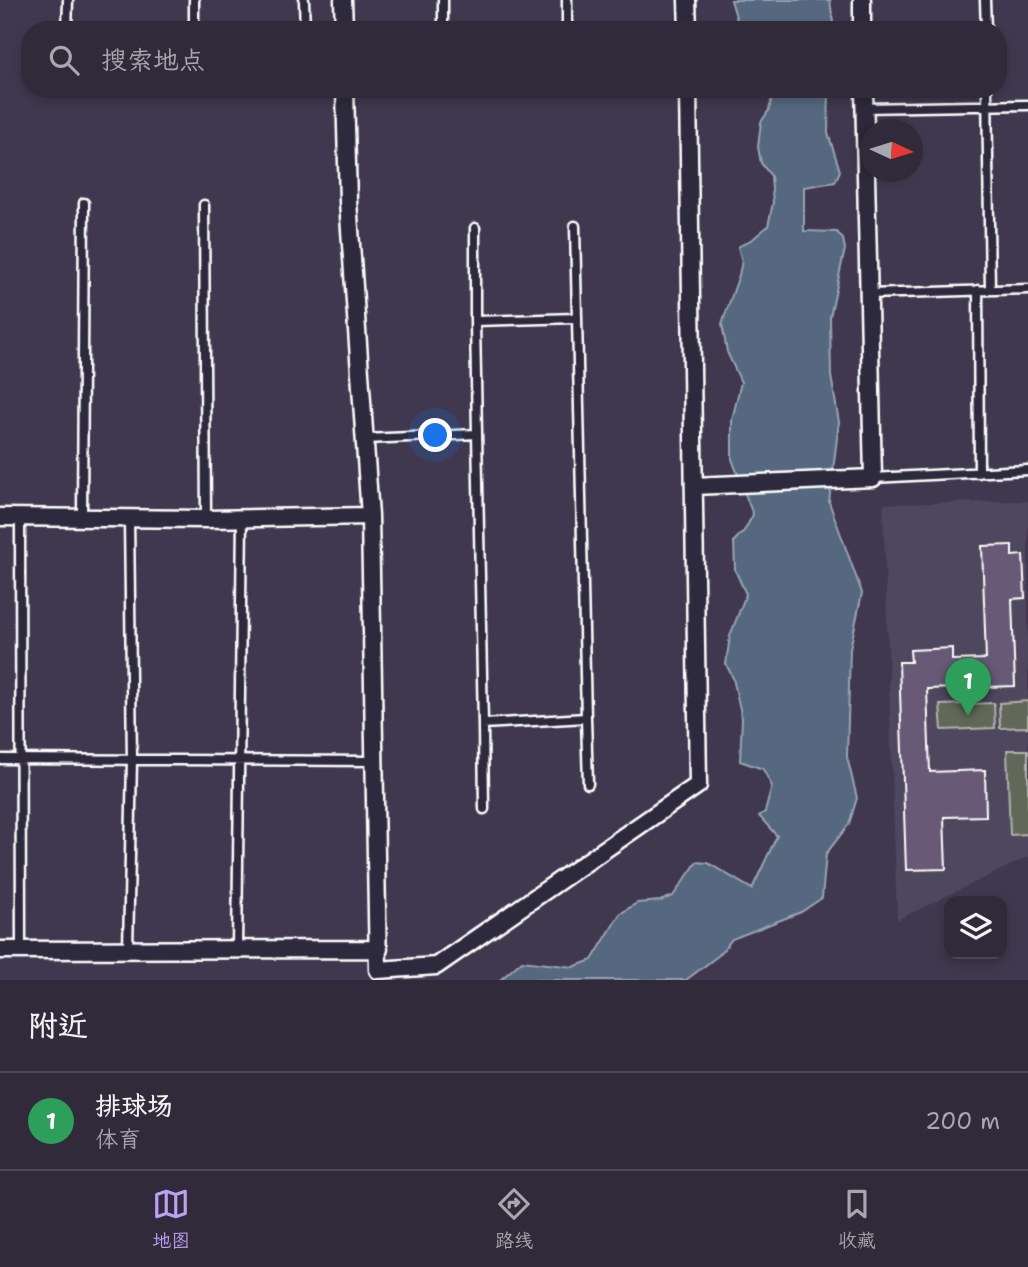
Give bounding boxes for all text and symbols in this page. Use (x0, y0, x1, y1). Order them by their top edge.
search box (21, 21, 1007, 98)
icon: search (45, 41, 83, 79)
text: 搜索地点 (101, 42, 205, 77)
north arrow (860, 119, 923, 182)
your location (418, 418, 452, 452)
pin: 1 (945, 658, 991, 716)
map controls (944, 896, 1007, 959)
button: layers (944, 896, 1007, 959)
text: 附近 (28, 1005, 88, 1046)
text: 排球场 (95, 1088, 173, 1123)
text: 1 (46, 1106, 56, 1136)
text: 200 m (925, 1106, 1000, 1136)
text: 体育 (95, 1124, 141, 1154)
tab: 地图 (152, 1185, 190, 1253)
tab: 路线 (495, 1185, 533, 1253)
tab: 收藏 (838, 1185, 876, 1253)

